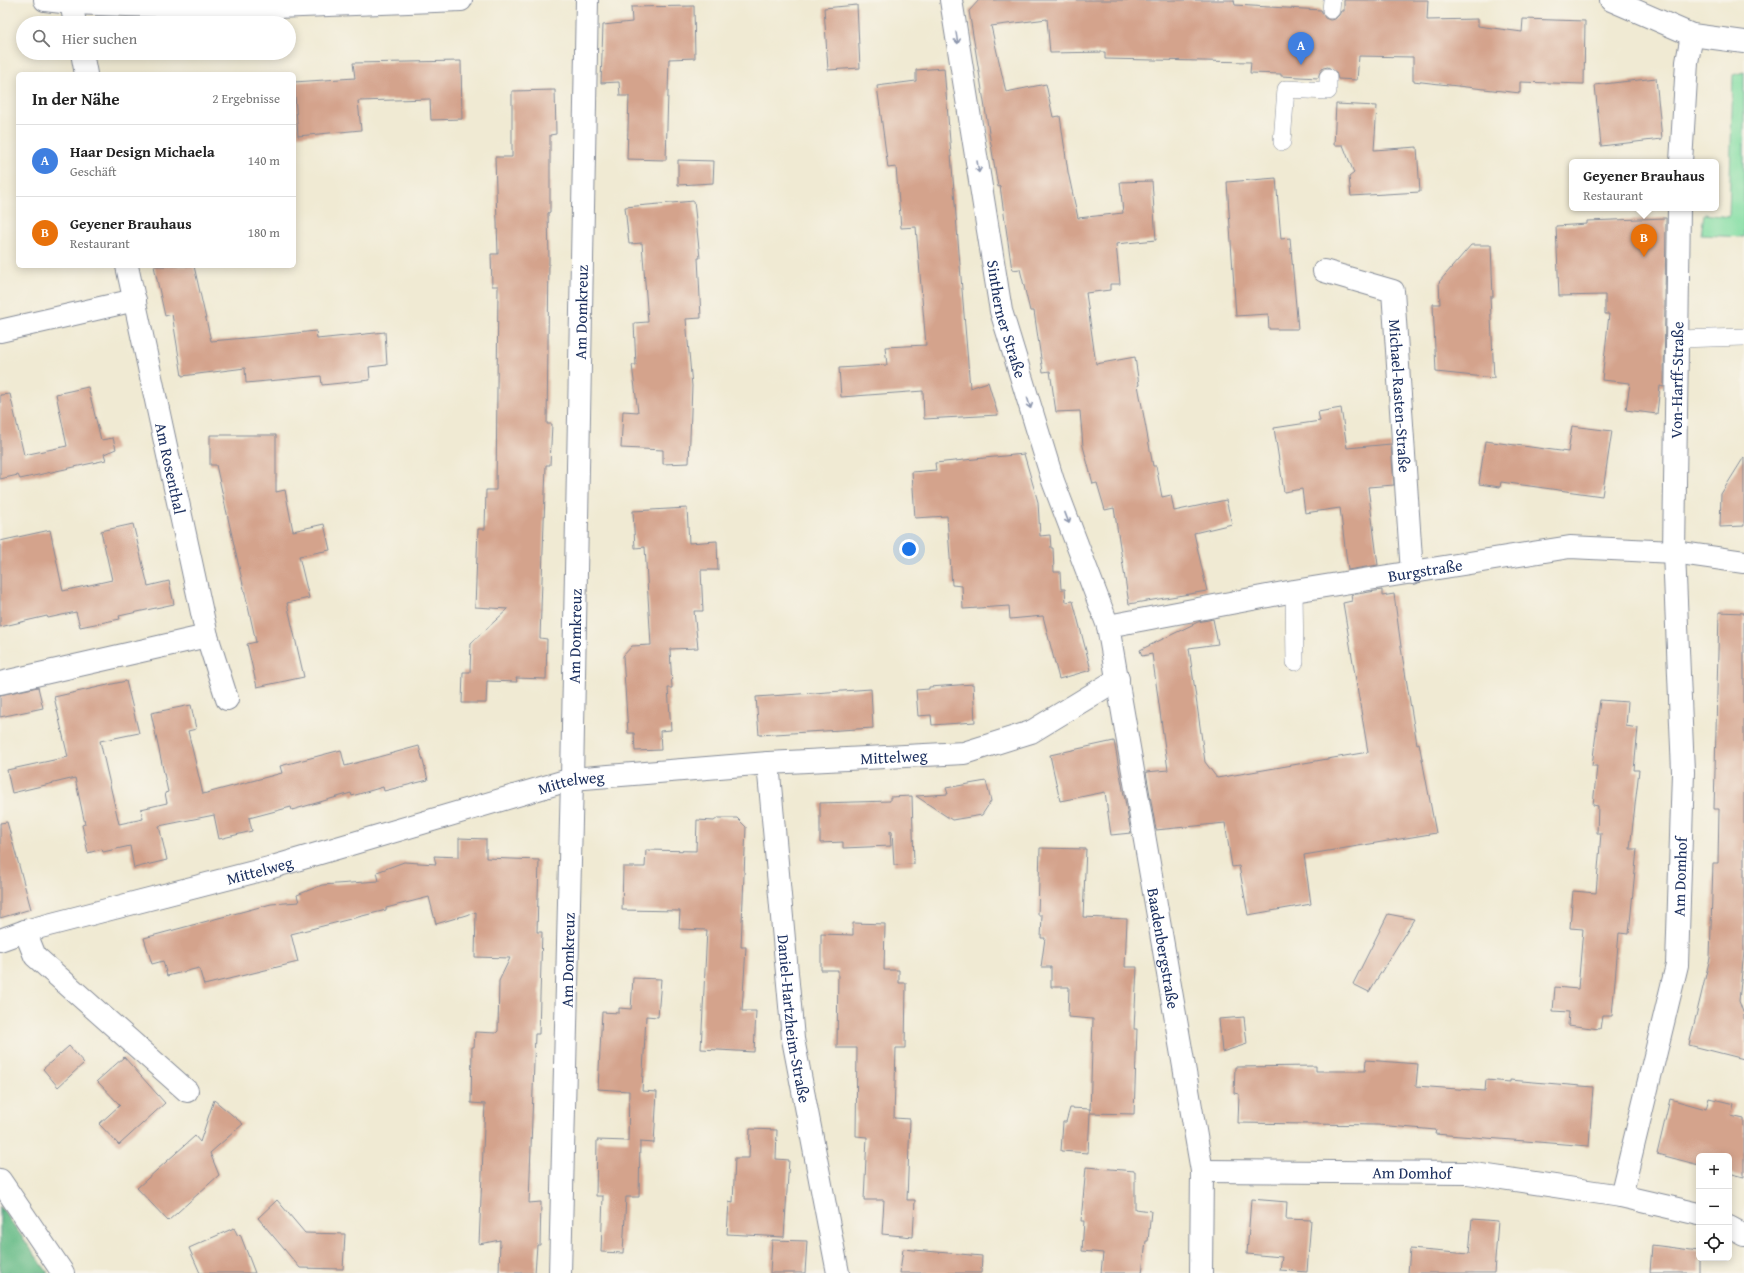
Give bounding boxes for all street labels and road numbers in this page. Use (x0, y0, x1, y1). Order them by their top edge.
street label: Sintherner Straße (981, 258, 1033, 381)
street label: Am Domkreuz (568, 265, 594, 360)
street label: Michael-Rasten-Straße (1383, 318, 1417, 473)
street label: Von-Harff-Straße (1664, 321, 1689, 439)
street label: Am Rosenthal (149, 420, 192, 517)
street label: Burgstraße (1386, 552, 1464, 588)
street label: Am Domkreuz (562, 588, 588, 684)
street label: Mittelweg (860, 743, 928, 770)
street label: Mittelweg (535, 764, 605, 800)
street label: Am Domhof (1667, 835, 1693, 917)
street label: Mittelweg (224, 850, 296, 890)
street label: Baadenbergstraße (1141, 886, 1186, 1011)
street label: Am Domkreuz (554, 912, 581, 1008)
street label: Daniel-Hartzheim-Straße (772, 933, 817, 1105)
street label: Am Domhof (1372, 1160, 1454, 1185)

